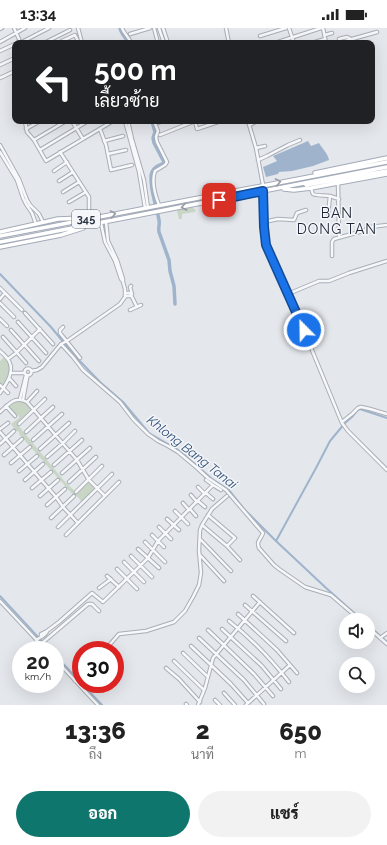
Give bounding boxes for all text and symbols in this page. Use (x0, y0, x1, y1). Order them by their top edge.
text: 13:34 (20, 5, 56, 23)
text: 500 m (94, 54, 177, 87)
icon: left (28, 56, 80, 108)
text: เลี้ยวซ้าย (94, 90, 160, 111)
one-way arrow (275, 179, 281, 187)
pin (202, 183, 236, 217)
icon: arrive (208, 189, 230, 211)
one-way arrow (180, 202, 187, 211)
district label: BAN DONG TAN (297, 205, 377, 237)
road number: 345 (72, 210, 100, 228)
one-way arrow (110, 210, 116, 219)
position arrow (283, 309, 325, 351)
water label: Khlong Bang Tanai (144, 412, 241, 493)
map controls (339, 613, 375, 693)
button: sound (339, 613, 375, 649)
speed limit sign: 30 (72, 641, 124, 693)
text: 20 (26, 650, 50, 674)
button: search (339, 657, 375, 693)
text: km/h (25, 671, 51, 682)
text: 13:36 (65, 716, 126, 745)
text: 2 (196, 716, 210, 745)
text: 650 (279, 717, 322, 746)
text: m (295, 746, 307, 761)
text: ถึง (89, 747, 102, 762)
text: นาที (191, 747, 214, 762)
button: ออก (16, 791, 190, 837)
button: แชร์ (198, 791, 371, 837)

